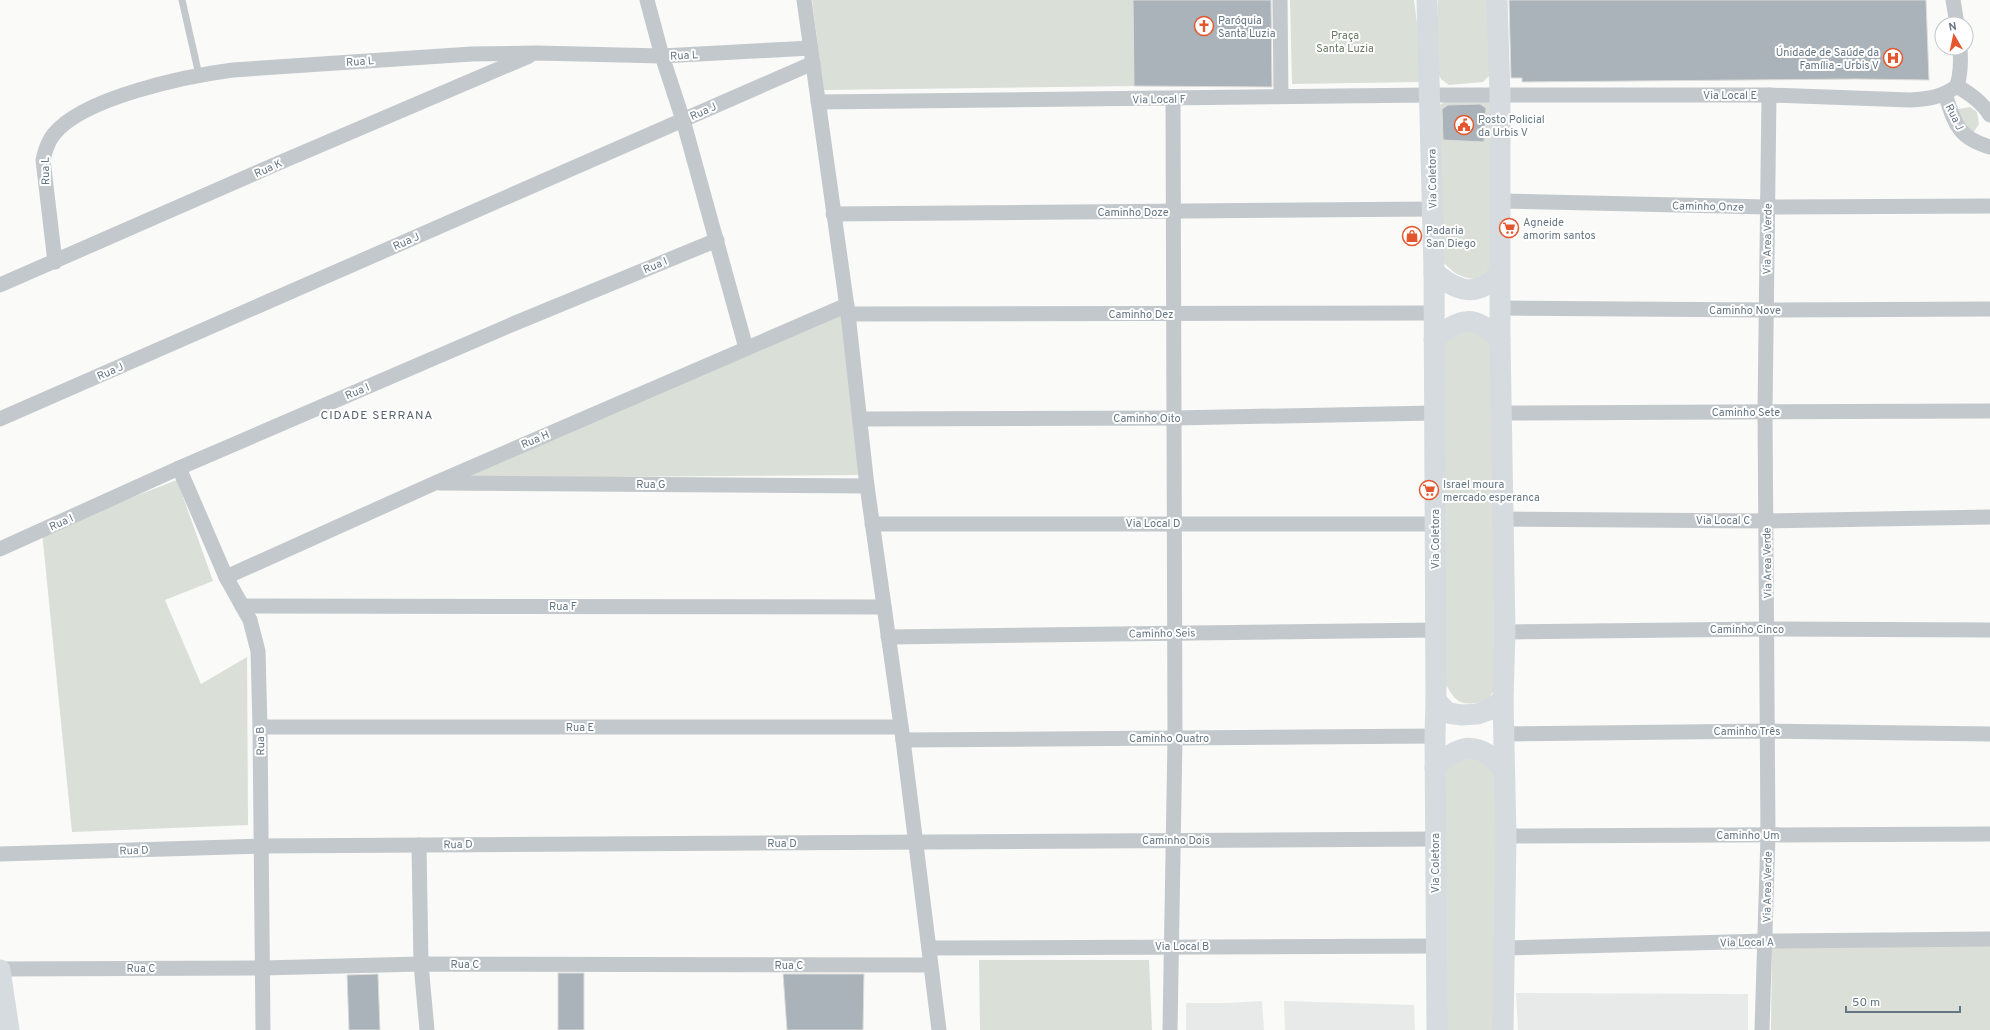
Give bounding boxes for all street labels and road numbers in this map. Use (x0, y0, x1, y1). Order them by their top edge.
street label: Rua L (670, 48, 698, 64)
street label: Rua L (346, 54, 375, 70)
street label: Via Local E (1703, 89, 1757, 103)
street label: Via Local F (1132, 93, 1186, 107)
street label: Rua J (688, 100, 719, 124)
street label: Rua J (1942, 102, 1966, 133)
street label: Via Coletora (1425, 149, 1441, 209)
street label: Rua L (39, 157, 53, 185)
street label: Rua K (252, 157, 285, 181)
street label: Caminho Onze (1672, 199, 1744, 215)
street label: Via Area Verde (1760, 203, 1776, 275)
street label: Caminho Doze (1097, 206, 1169, 220)
street label: Rua J (391, 230, 422, 254)
street label: Rua I (641, 255, 670, 277)
street label: Caminho Nove (1709, 304, 1781, 318)
street label: Caminho Dez (1108, 308, 1174, 322)
street label: Rua J (95, 360, 126, 384)
street label: Rua I (343, 381, 372, 403)
street label: Caminho Sete (1712, 406, 1780, 420)
street label: Caminho Oito (1113, 412, 1181, 426)
street label: Rua H (519, 428, 552, 452)
street label: Rua G (636, 478, 666, 492)
street label: Via Coletora (1429, 509, 1443, 569)
street label: Rua I (47, 511, 76, 534)
street label: Via Local C (1696, 514, 1750, 528)
street label: Via Local D (1126, 517, 1180, 531)
street label: Via Area Verde (1760, 527, 1776, 599)
street label: Rua F (549, 600, 577, 614)
street label: Caminho Cinco (1710, 623, 1784, 637)
street label: Caminho Seis (1129, 626, 1195, 642)
street label: Rua E (566, 721, 594, 735)
street label: Caminho Três (1714, 725, 1780, 739)
street label: Rua B (254, 726, 268, 756)
street label: Caminho Quatro (1129, 732, 1209, 746)
street label: Caminho Um (1716, 829, 1780, 843)
street label: Via Coletora (1429, 833, 1443, 893)
street label: Caminho Dois (1142, 834, 1210, 848)
street label: Rua D (767, 837, 797, 851)
street label: Rua D (443, 838, 473, 852)
street label: Rua D (119, 843, 149, 859)
street label: Via Area Verde (1760, 851, 1776, 923)
street label: Via Local A (1720, 936, 1774, 950)
street label: Via Local B (1155, 940, 1209, 954)
street label: Rua C (451, 958, 479, 972)
street label: Rua C (775, 959, 803, 973)
street label: Rua C (127, 962, 155, 976)

